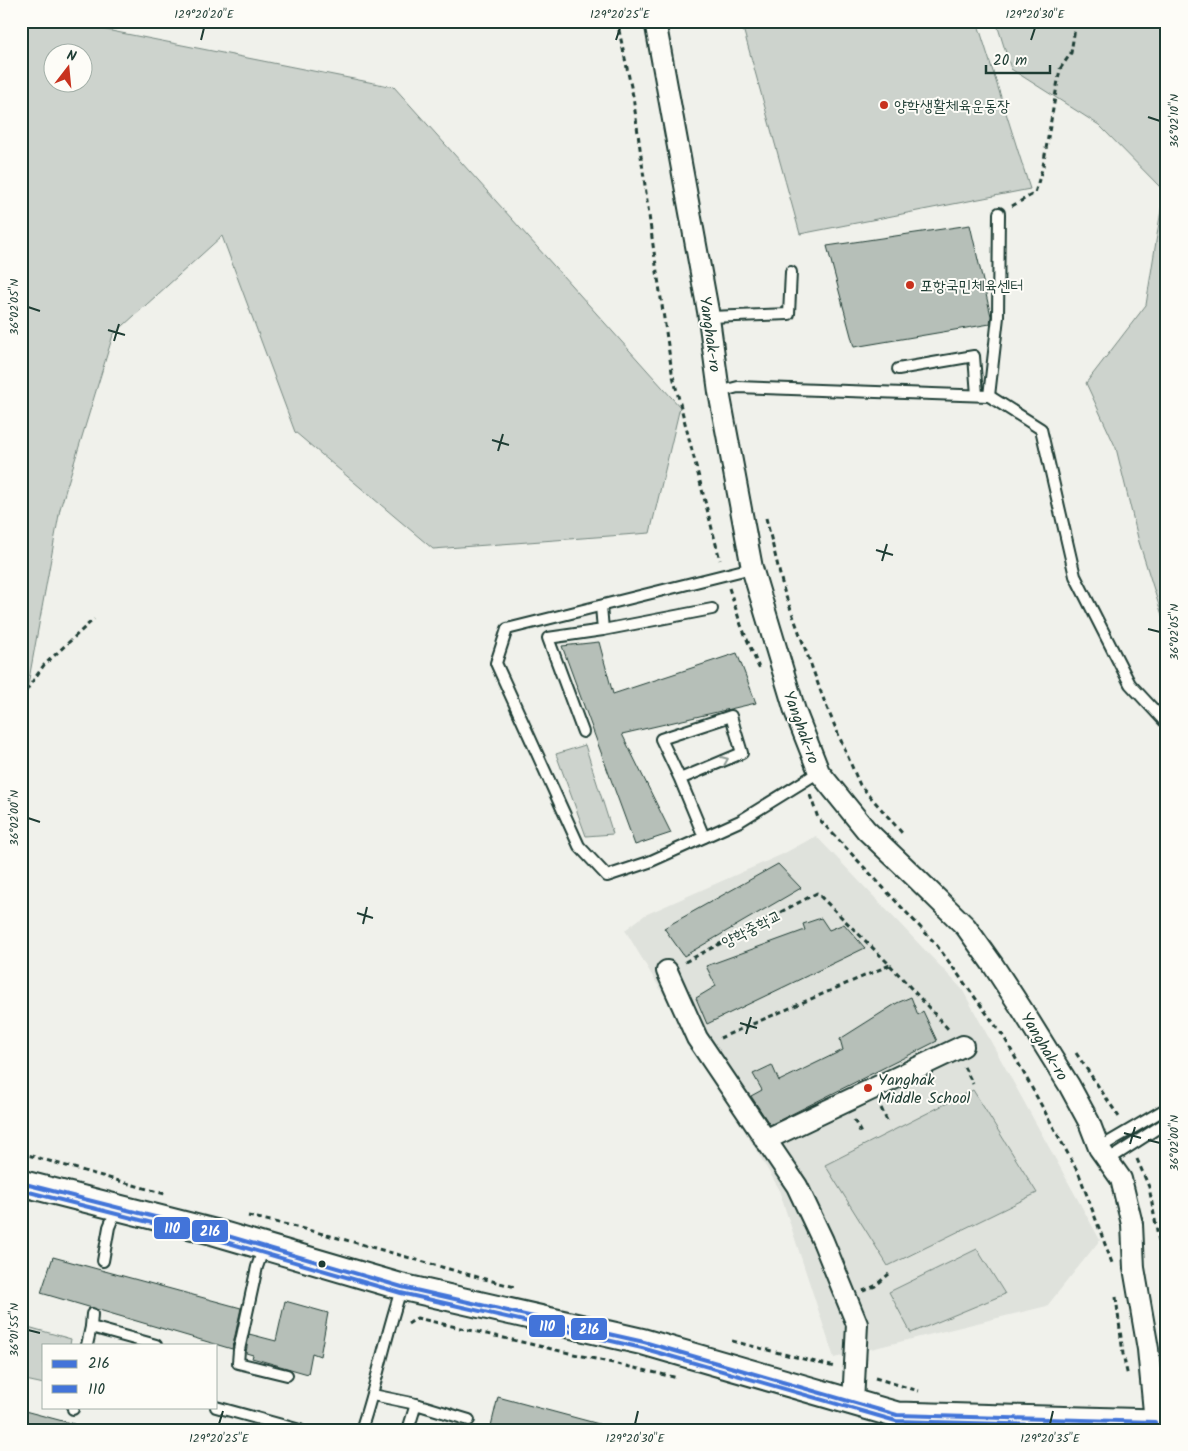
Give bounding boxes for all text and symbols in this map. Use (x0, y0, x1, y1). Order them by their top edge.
text: 129°20'20"E (174, 5, 235, 24)
text: 129°20'25"E (590, 5, 651, 24)
text: 129°20'30"E (1005, 5, 1066, 24)
north arrow (42, 42, 92, 92)
scale bar (986, 42, 1049, 74)
text: N (64, 45, 79, 68)
text: 20 m (993, 49, 1027, 73)
place label: 양학생활체육운동장 (894, 94, 1010, 119)
text: 36°02'10"N (1165, 94, 1184, 148)
marker: 양학생활체육운동장 (878, 99, 890, 111)
place label: 포항국민체육센터 (920, 274, 1023, 299)
text: 36°02'05"N (5, 279, 24, 335)
marker: 포항국민체육센터 (904, 279, 916, 291)
street label: Yanghak-ro (692, 295, 727, 374)
text: 36°02'05"N (1165, 604, 1184, 660)
street label: Yanghak-ro (776, 687, 825, 768)
one-way arrow (720, 756, 729, 766)
text: 36°02'00"N (5, 790, 24, 846)
street label: 양학중학교 (717, 904, 786, 955)
street label: Yanghak-ro (1013, 1008, 1074, 1086)
place label: Yanghak Middle School (878, 1068, 971, 1111)
marker: Yanghak Middle School (862, 1082, 874, 1094)
text: 36°02'00"N (1165, 1115, 1184, 1171)
line badge: 110 (153, 1216, 191, 1240)
text: 110 (164, 1218, 181, 1240)
line badge: 216 (191, 1219, 229, 1243)
text: 216 (200, 1221, 220, 1243)
unlabelled marker (317, 1259, 327, 1269)
text: 36°01'55"N (5, 1303, 24, 1357)
line badge: 110 (528, 1314, 566, 1338)
text: 110 (539, 1316, 556, 1338)
line badge: 216 (570, 1317, 608, 1341)
text: 216 (579, 1319, 599, 1341)
legend (42, 1344, 218, 1408)
text: 216 (88, 1352, 110, 1376)
text: 110 (88, 1378, 105, 1402)
text: 129°20'25"E (189, 1429, 250, 1448)
text: 129°20'30"E (605, 1429, 666, 1448)
text: 129°20'35"E (1020, 1429, 1081, 1448)

